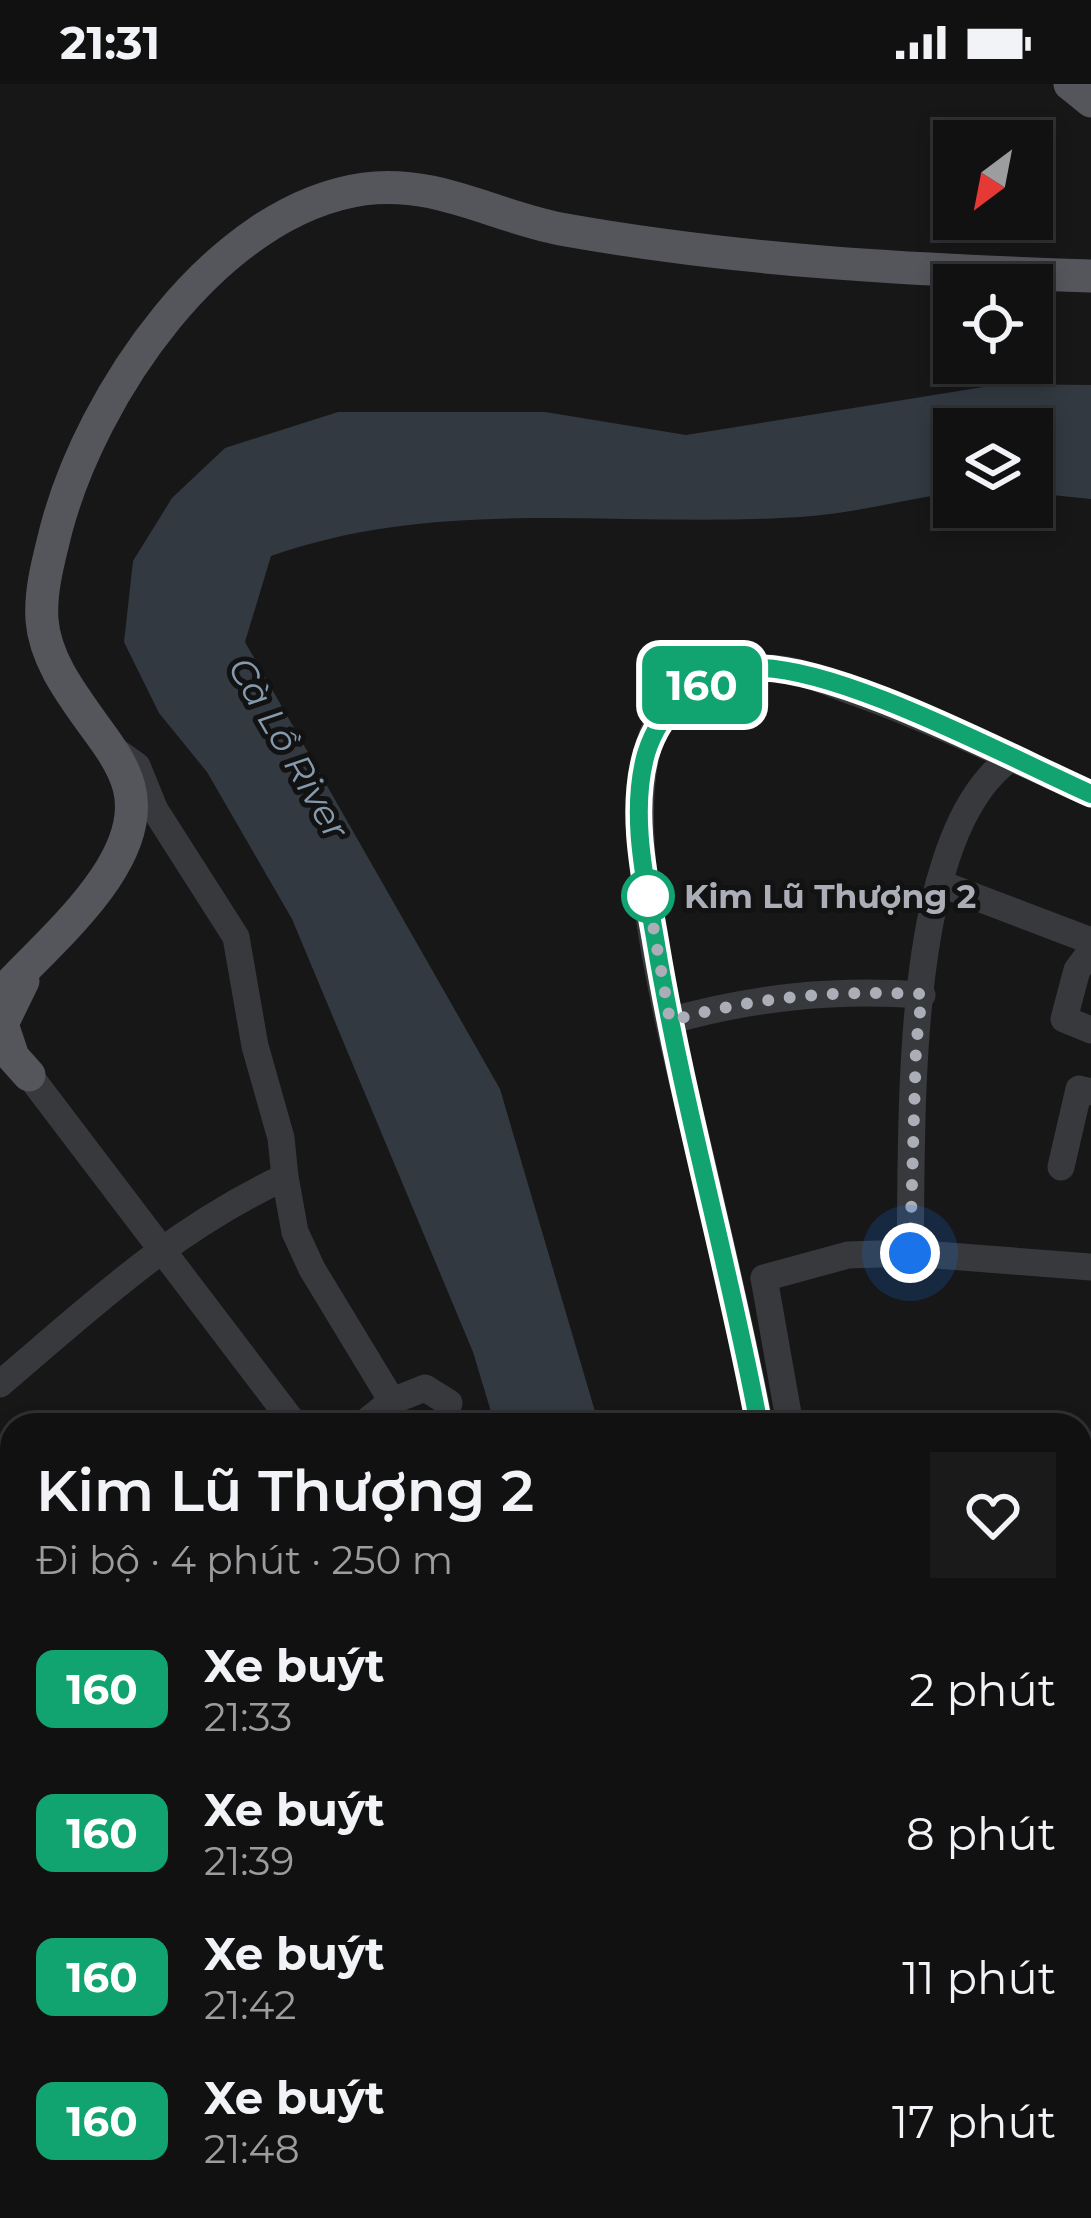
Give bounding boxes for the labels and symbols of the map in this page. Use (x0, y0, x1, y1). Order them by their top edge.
north arrow (933, 120, 1053, 240)
line badge: 160 (633, 646, 771, 724)
water label: Cà Lồ River (219, 649, 360, 848)
marker: Kim Lũ Thượng 2 (623, 871, 673, 921)
place label: Kim Lũ Thượng 2 (684, 876, 976, 916)
your location (880, 1223, 940, 1283)

